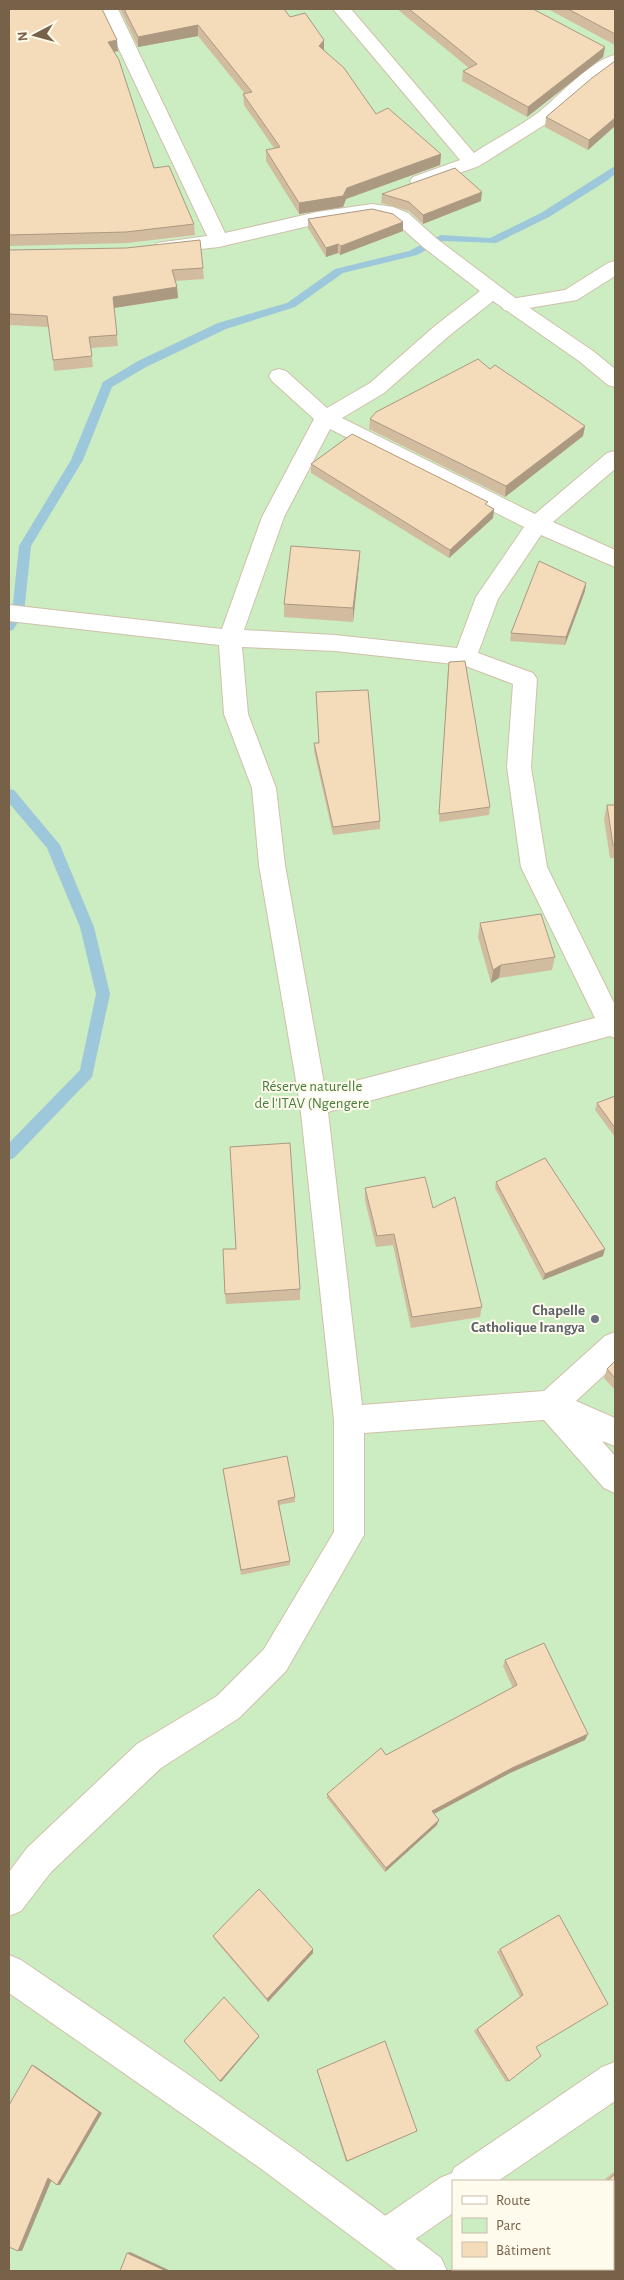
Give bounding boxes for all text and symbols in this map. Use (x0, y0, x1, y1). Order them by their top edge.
north arrow (10, 10, 60, 60)
text: N (16, 31, 31, 42)
park label: Réserve naturelle de l'ITAV (Ngengere (254, 1079, 370, 1111)
place label: Chapelle Catholique Irangya (471, 1303, 585, 1335)
marker: Chapelle Catholique Irangya (589, 1313, 601, 1325)
legend (452, 2180, 614, 2270)
text: Route (496, 2193, 530, 2208)
text: Parc (496, 2218, 521, 2233)
text: Bâtiment (496, 2243, 551, 2258)

